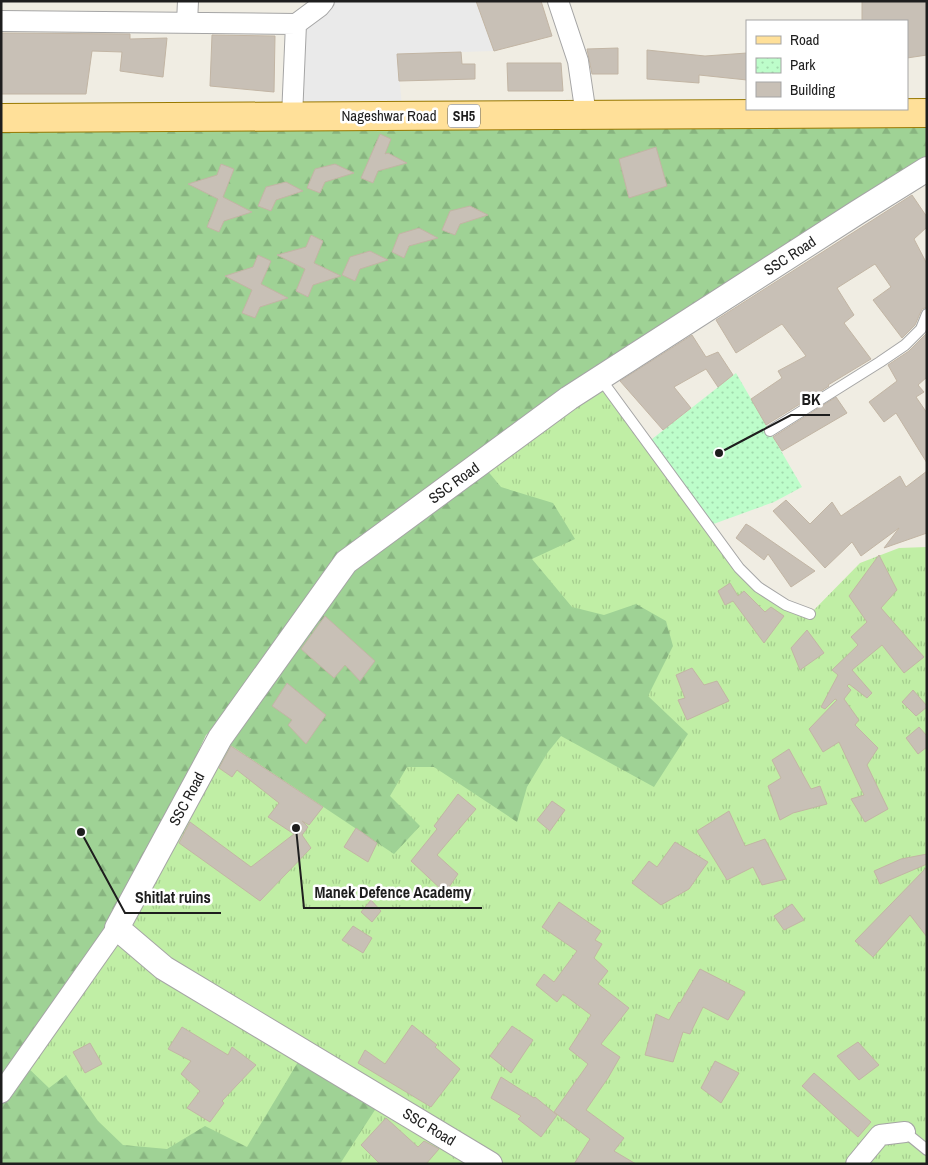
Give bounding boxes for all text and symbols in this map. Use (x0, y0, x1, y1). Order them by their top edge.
legend (746, 20, 908, 110)
text: Road (790, 29, 819, 50)
text: Park (790, 54, 816, 75)
text: Building (790, 79, 835, 100)
road number: SH5 (448, 104, 480, 128)
street label: Nageshwar Road (341, 105, 437, 126)
street label: SSC Road (760, 231, 820, 280)
callout: BK (791, 384, 830, 415)
text: BK (802, 388, 821, 410)
street label: SSC Road (424, 457, 483, 508)
street label: SSC Road (164, 768, 209, 829)
callout: Manek Defence Academy (304, 877, 482, 908)
text: Manek Defence Academy (314, 881, 472, 903)
callout: Shitlat ruins (125, 882, 221, 913)
text: Shitlat ruins (135, 886, 211, 908)
street label: SSC Road (399, 1103, 460, 1151)

